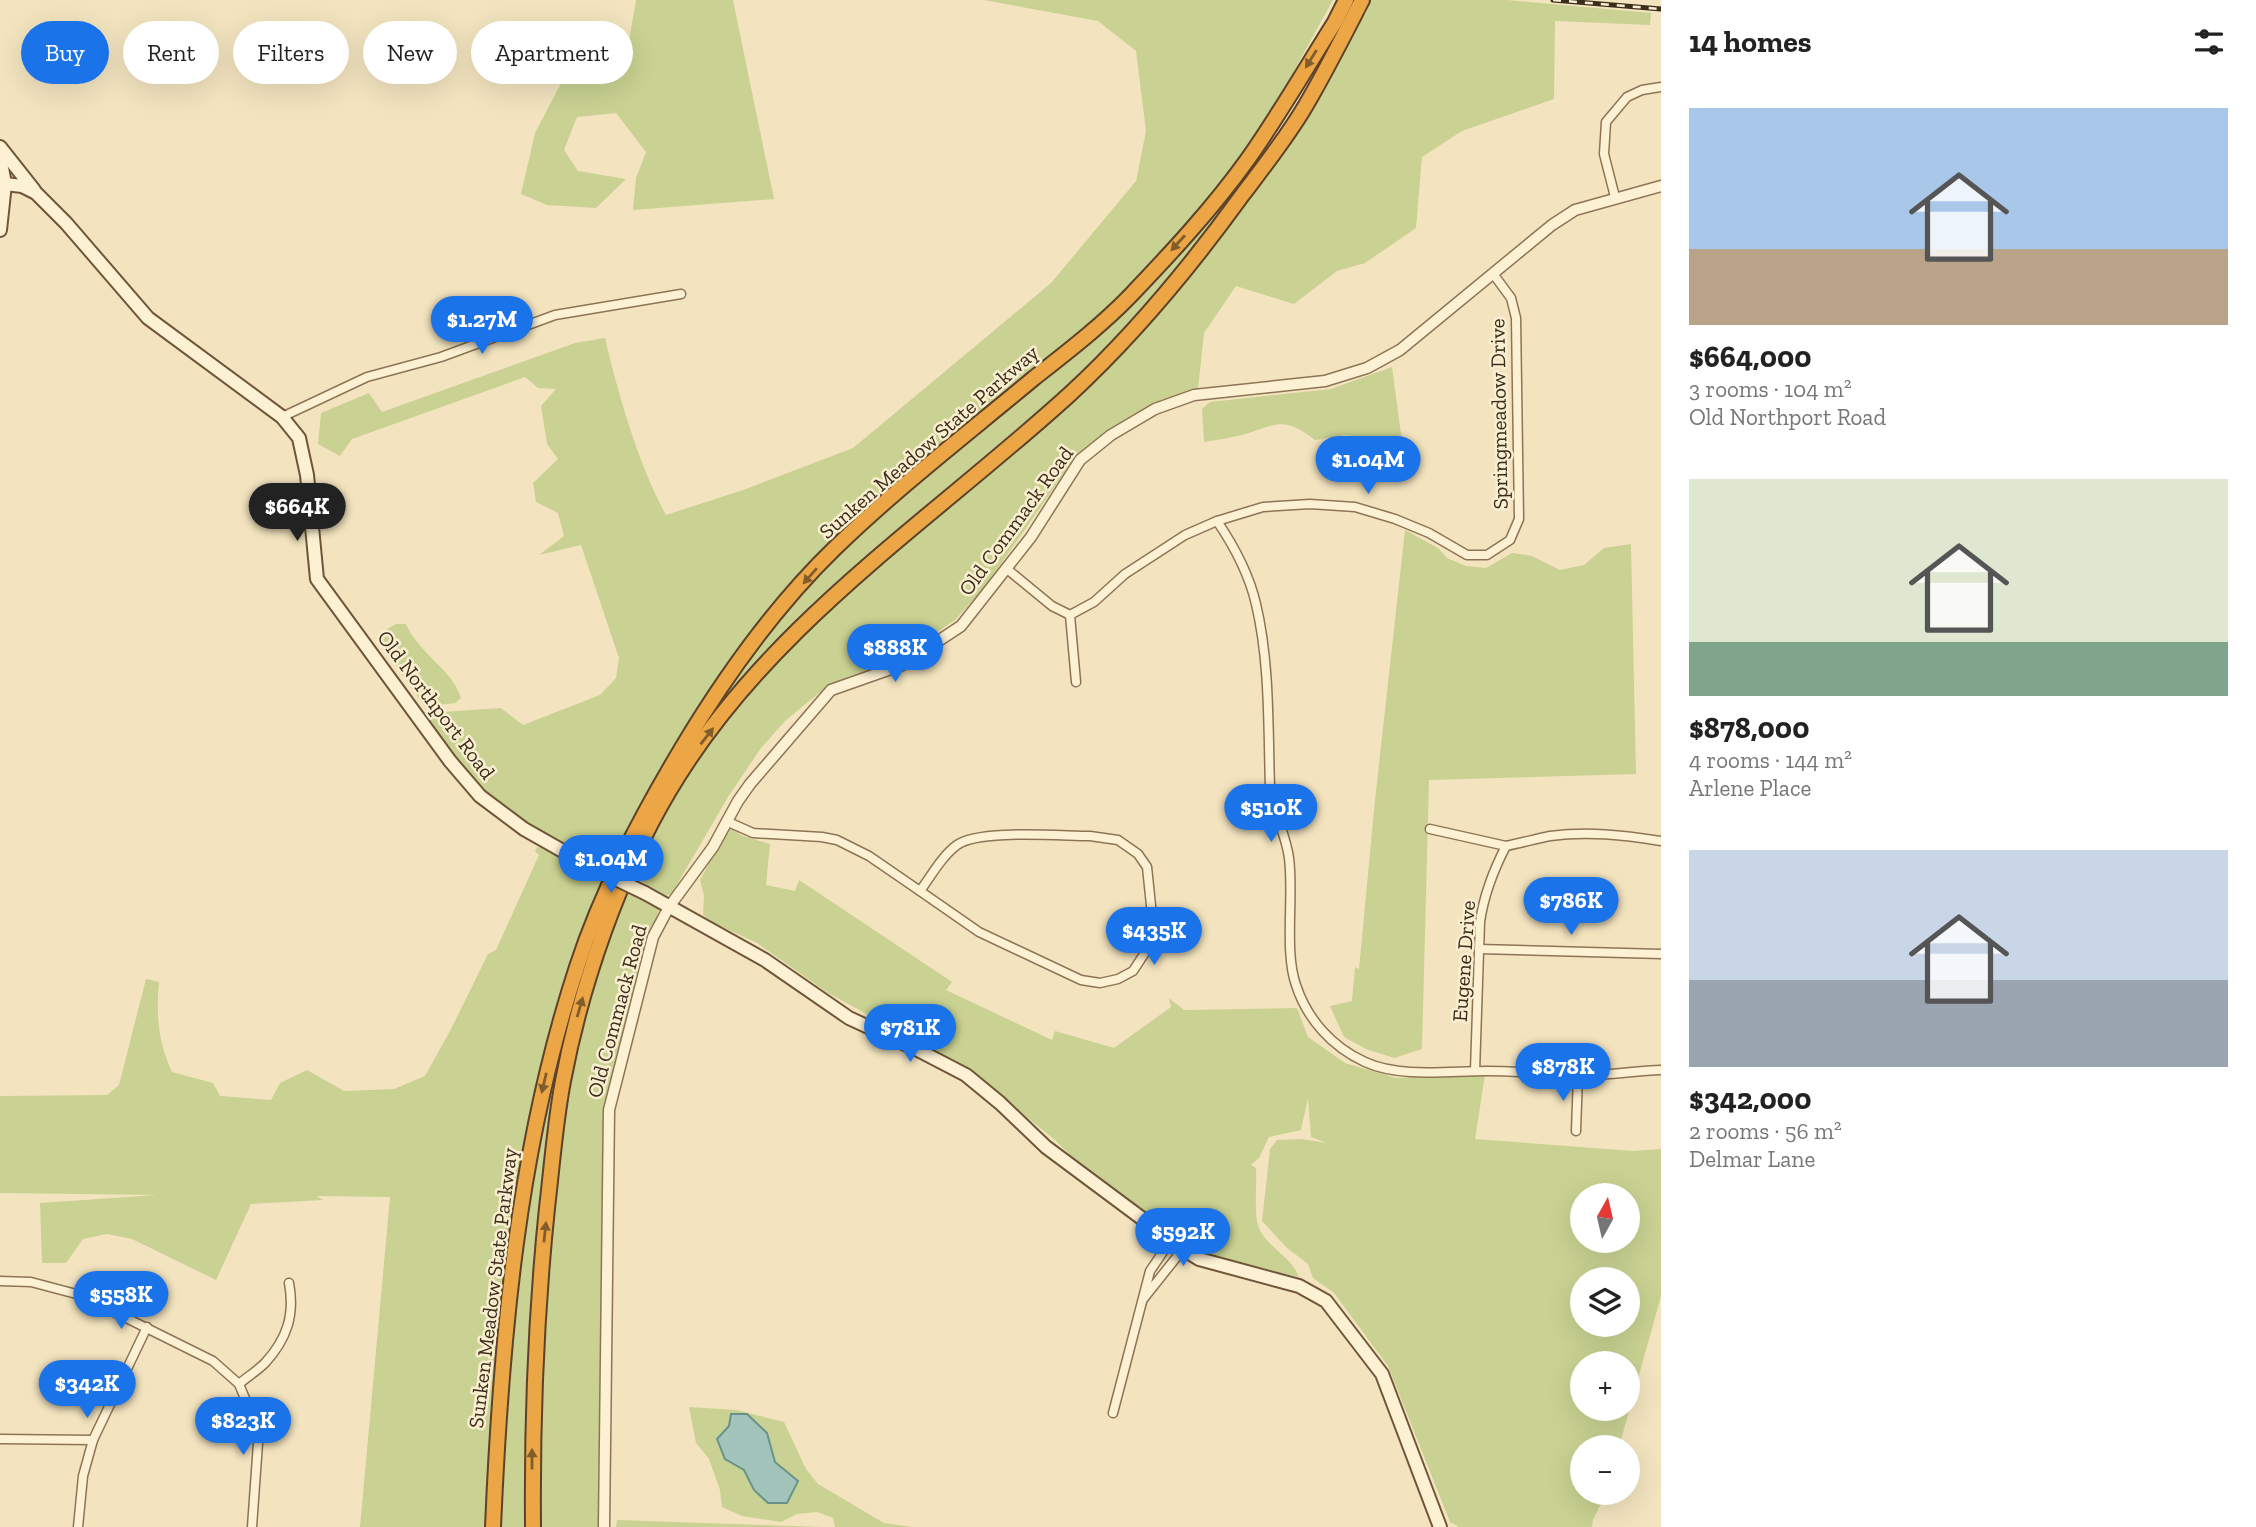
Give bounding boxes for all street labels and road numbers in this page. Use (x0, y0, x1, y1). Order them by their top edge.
street label: Springmeadow Drive (1484, 318, 1513, 510)
street label: Sunken Meadow State Parkway (814, 339, 1044, 544)
street label: Old Commack Road (953, 441, 1078, 600)
street label: Old Northport Road (372, 625, 501, 784)
street label: Eugene Drive (1447, 899, 1480, 1023)
street label: Old Commack Road (581, 921, 652, 1100)
street label: Sunken Meadow State Parkway (463, 1146, 522, 1430)

